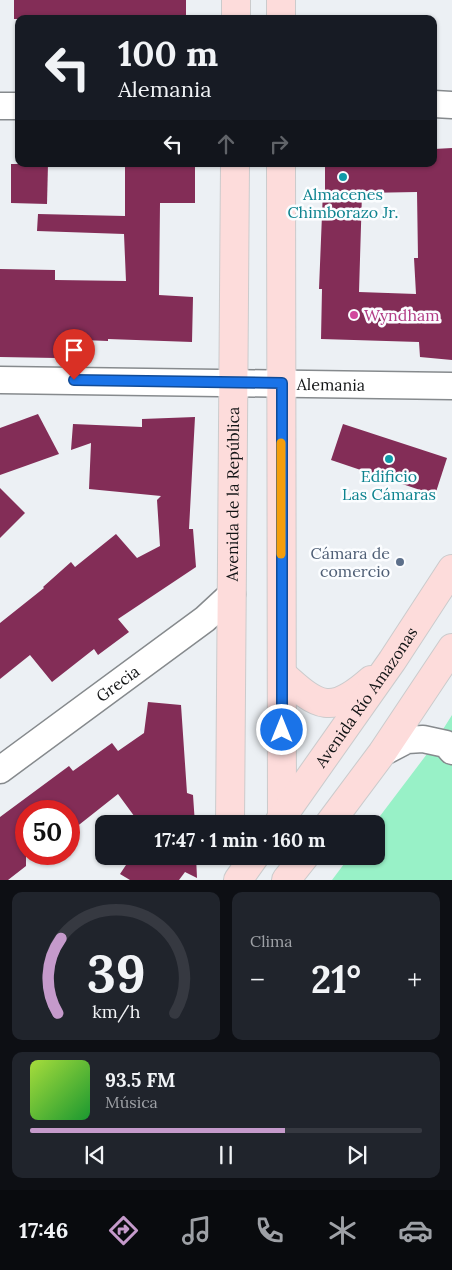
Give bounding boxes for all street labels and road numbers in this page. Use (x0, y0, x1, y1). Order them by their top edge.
street label: Alemania (296, 374, 365, 395)
street label: Avenida de la República (222, 407, 243, 582)
street label: Avenida Río Amazonas (310, 623, 422, 772)
street label: Grecia (92, 661, 143, 706)

